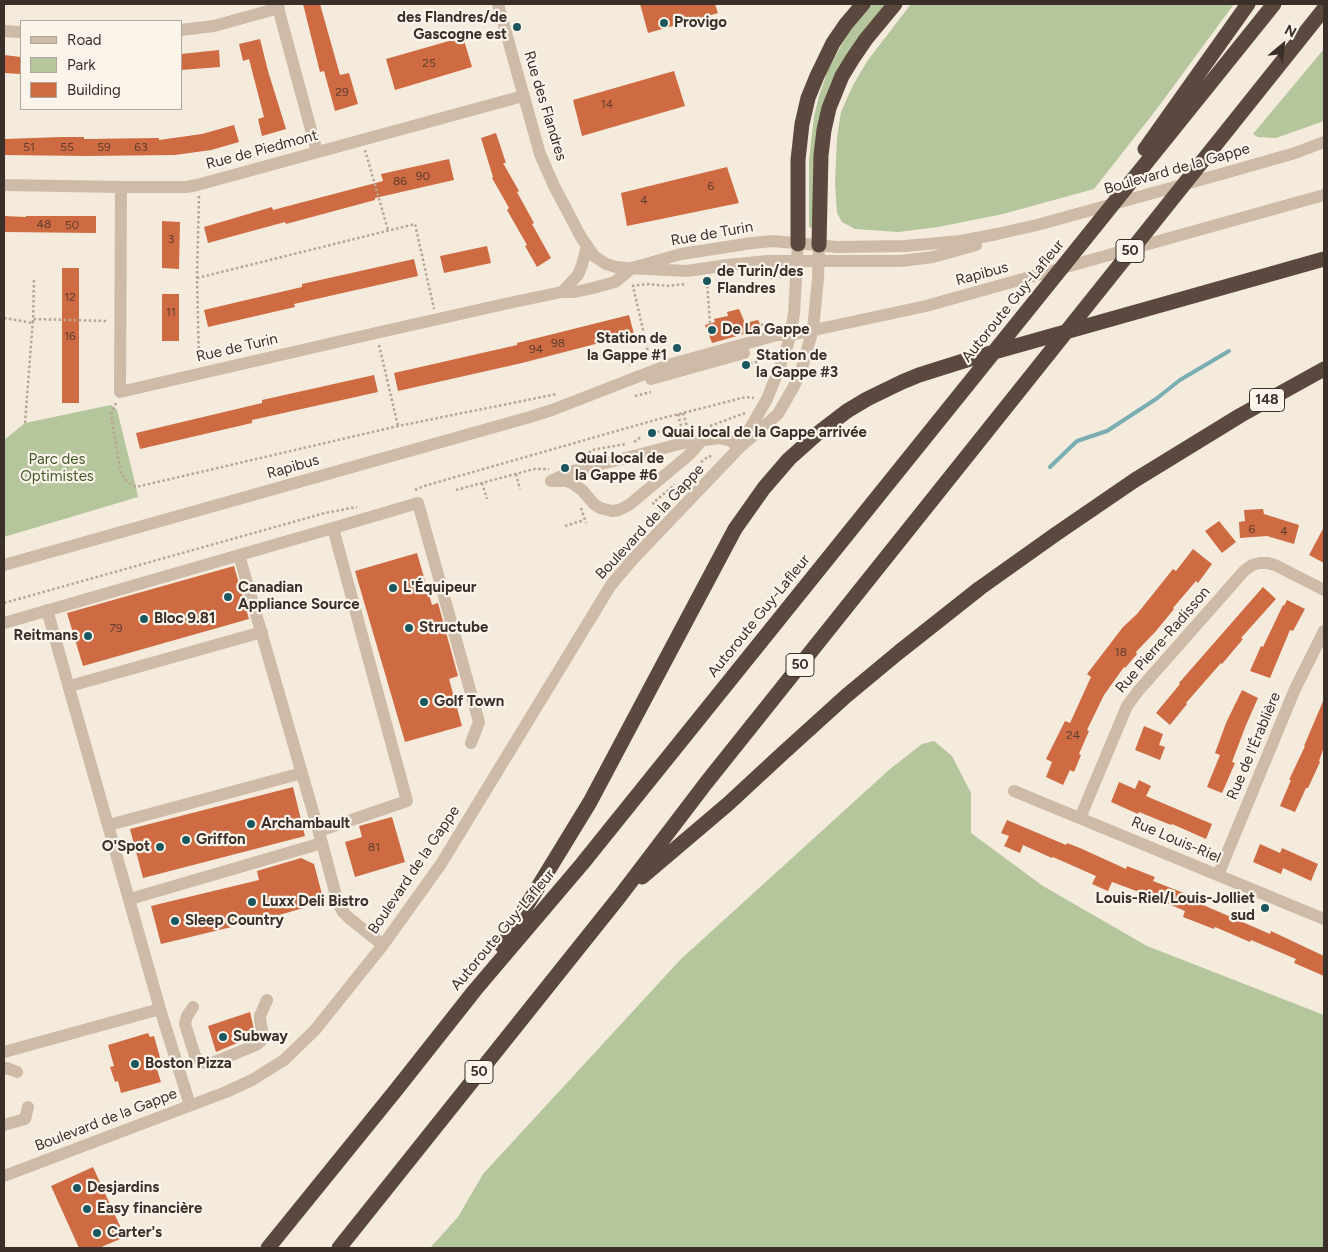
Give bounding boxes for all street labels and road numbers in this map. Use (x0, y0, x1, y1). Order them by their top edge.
street label: Rue des Flandres (520, 49, 570, 163)
street label: Rue de Piedmont (204, 126, 320, 174)
street label: Boulevard de la Gappe (1102, 140, 1252, 198)
street label: Rue de Turin (669, 218, 755, 250)
street label: Autoroute Guy-Lafleur (958, 236, 1068, 366)
road number: 50 (1116, 240, 1144, 262)
street label: Rapibus (954, 258, 1010, 290)
street label: Rue de Turin (194, 330, 280, 366)
road number: 148 (1250, 388, 1284, 412)
street label: Rapibus (265, 451, 321, 483)
street label: Boulevard de la Gappe (592, 461, 708, 583)
street label: Autoroute Guy-Lafleur (704, 551, 814, 681)
street label: Rue Pierre-Radisson (1112, 583, 1214, 697)
road number: 50 (786, 654, 814, 676)
street label: Rue de l'Érablière (1223, 689, 1285, 803)
street label: Boulevard de la Gappe (364, 803, 464, 937)
street label: Rue Louis-Riel (1128, 813, 1224, 867)
street label: Autoroute Guy-Lafleur (447, 866, 559, 994)
road number: 50 (465, 1060, 493, 1084)
street label: Boulevard de la Gappe (32, 1085, 180, 1155)

